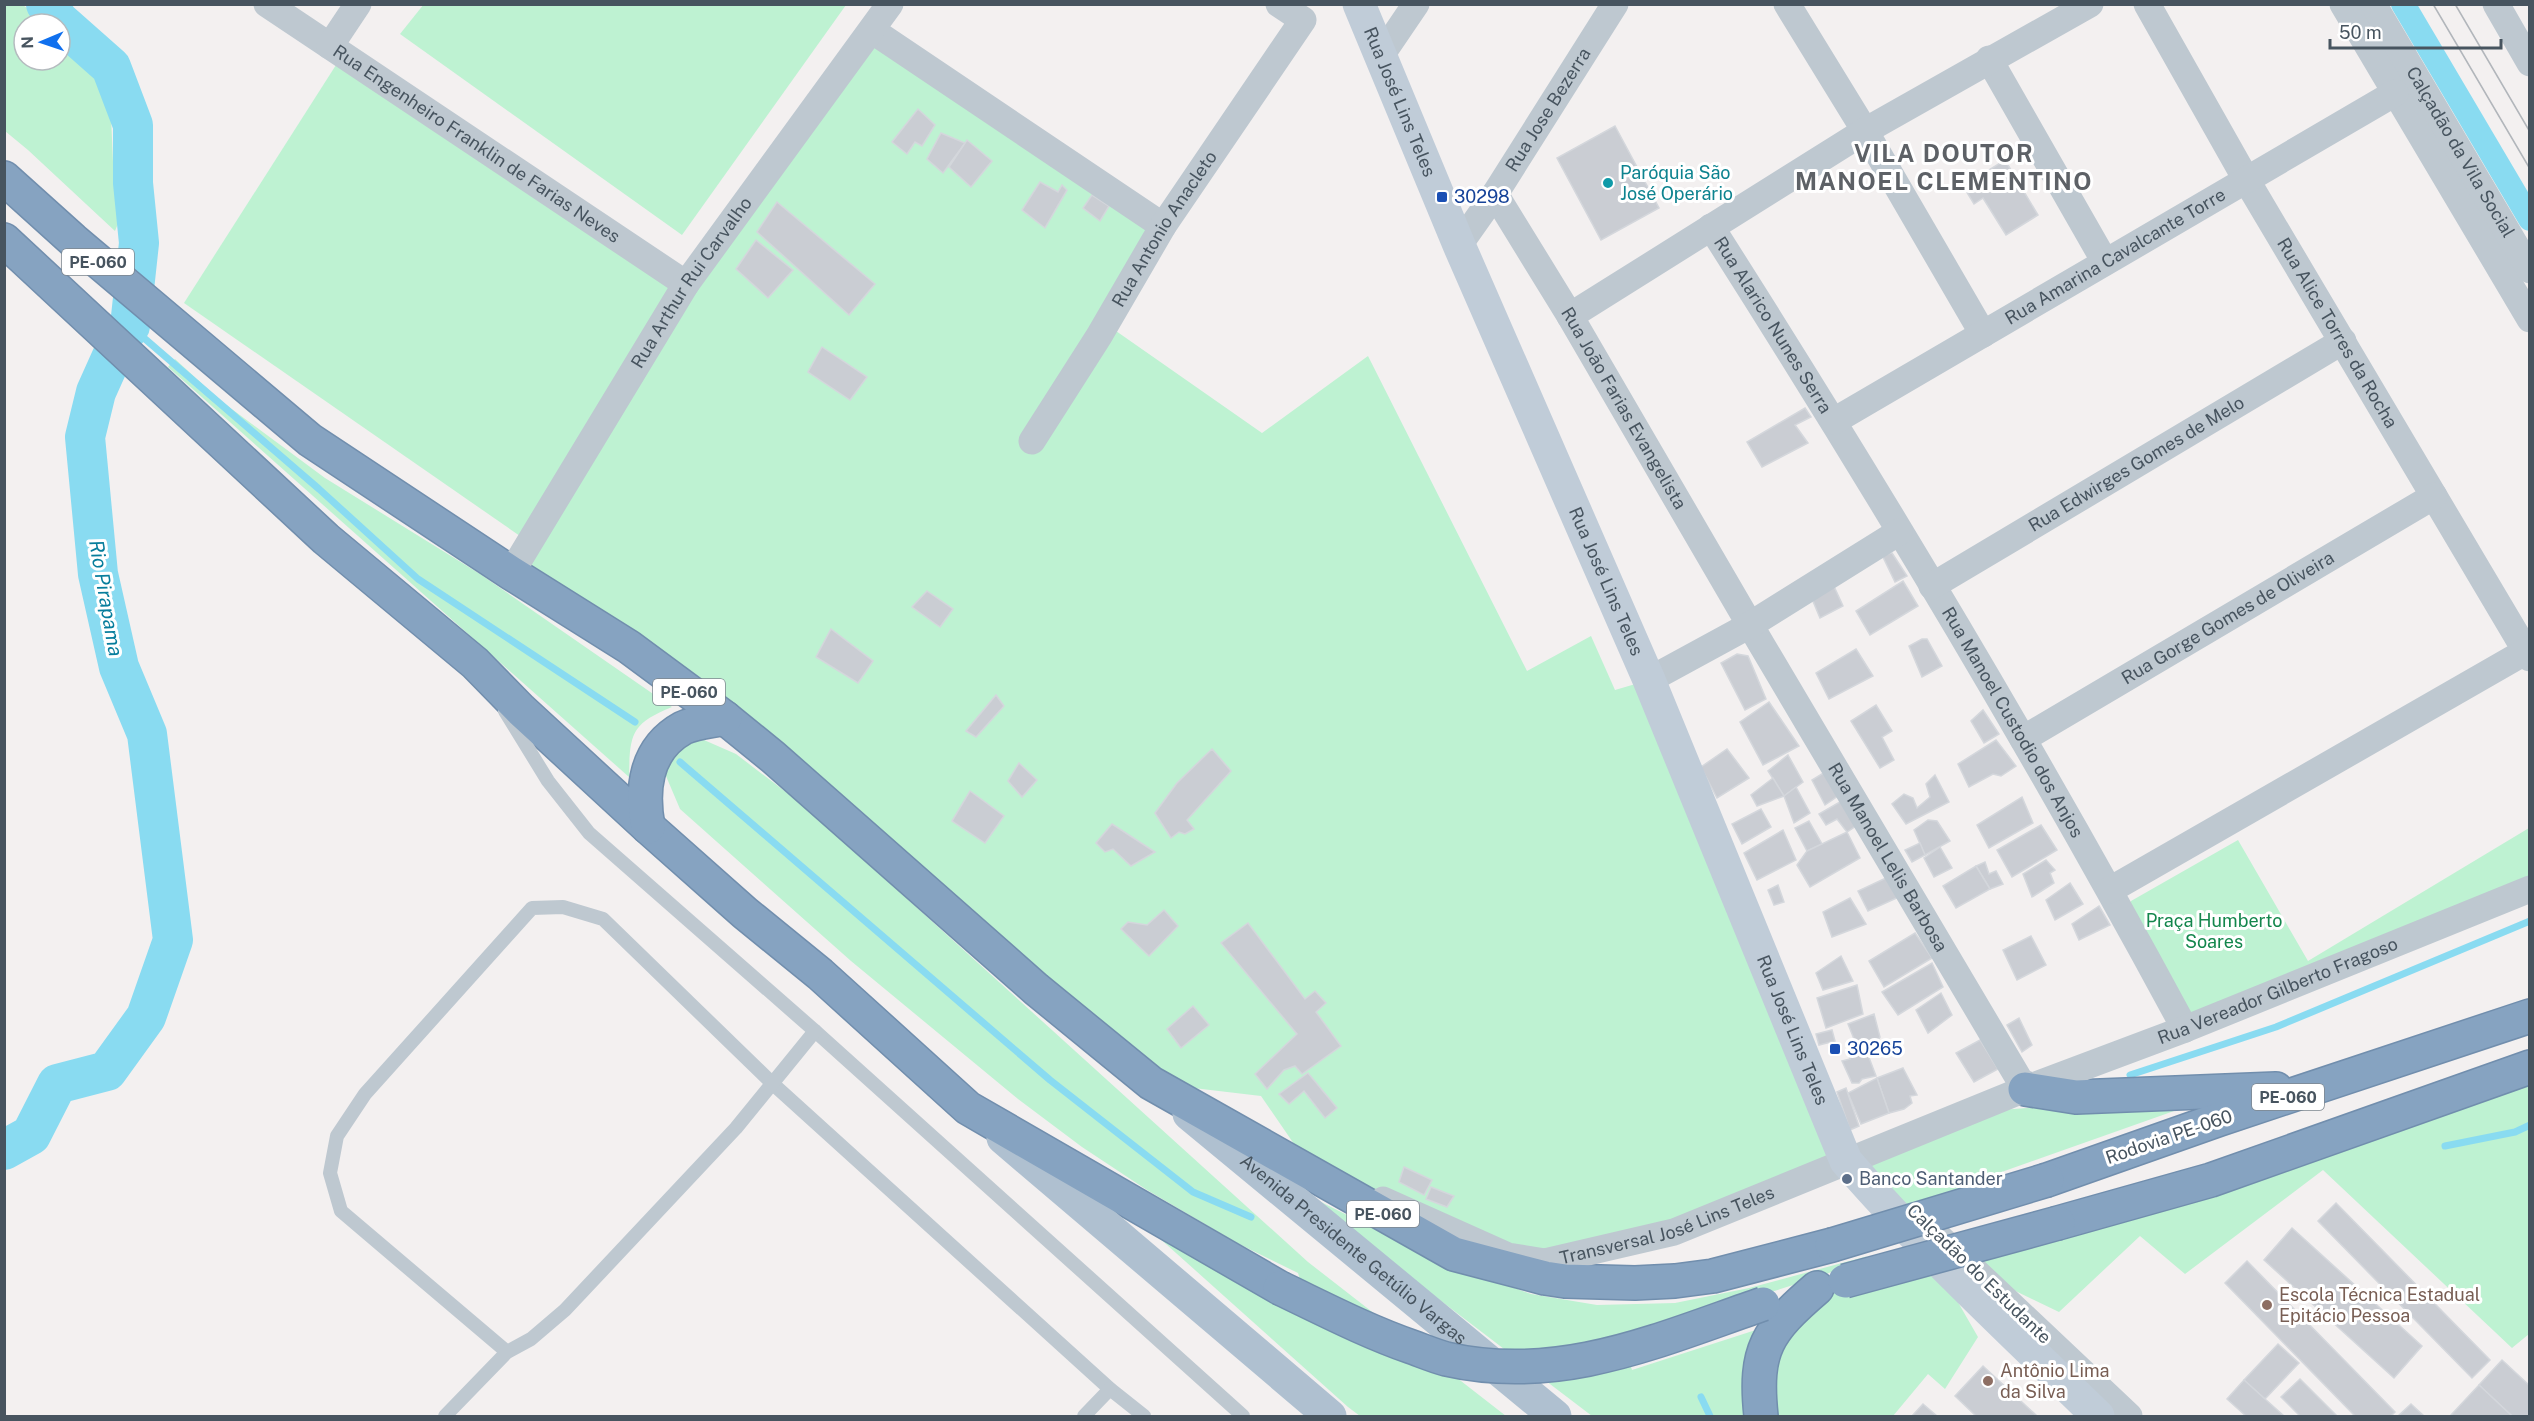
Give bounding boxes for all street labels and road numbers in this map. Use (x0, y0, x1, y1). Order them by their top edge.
street label: Rua José Lins Teles (1360, 24, 1440, 180)
street label: Rua Engenheiro Franklin de Farias Neves (329, 40, 624, 247)
street label: Rua Jose Bezerra (1501, 44, 1595, 175)
street label: Calçadão da Vila Social (2402, 63, 2519, 241)
street label: Rua Antonio Anacleto (1107, 147, 1221, 311)
street label: Rua Amarina Cavalcante Torre (2001, 183, 2229, 329)
street label: Rua Arthur Rui Carvalho (627, 193, 756, 372)
street label: Rua Alarico Nunes Serra (1710, 233, 1836, 417)
street label: Rua Alice Torres da Rocha (2273, 234, 2402, 432)
road number: PE-060 (62, 249, 134, 275)
street label: Rua João Farias Evangelista (1557, 303, 1691, 513)
street label: Rua Edwirges Gomes de Melo (2025, 391, 2248, 536)
street label: Rua José Lins Teles (1565, 504, 1648, 659)
street label: Rua Gorge Gomes de Oliveira (2118, 547, 2338, 688)
street label: Rua Manoel Custodio dos Anjos (1938, 603, 2088, 841)
road number: PE-060 (653, 679, 725, 705)
street label: Rua Manoel Lelis Barbosa (1824, 759, 1952, 955)
street label: Rua Vereador Gilberto Fragoso (2155, 933, 2401, 1048)
street label: Rua José Lins Teles (1753, 952, 1833, 1108)
road number: PE-060 (2252, 1084, 2324, 1110)
street label: Rodovia PE-060 (2103, 1105, 2235, 1168)
street label: Avenida Presidente Getúlio Vargas (1236, 1150, 1471, 1349)
street label: Transversal José Lins Teles (1557, 1181, 1777, 1268)
street label: Calçadão do Estudante (1903, 1199, 2056, 1348)
road number: PE-060 (1347, 1201, 1419, 1227)

